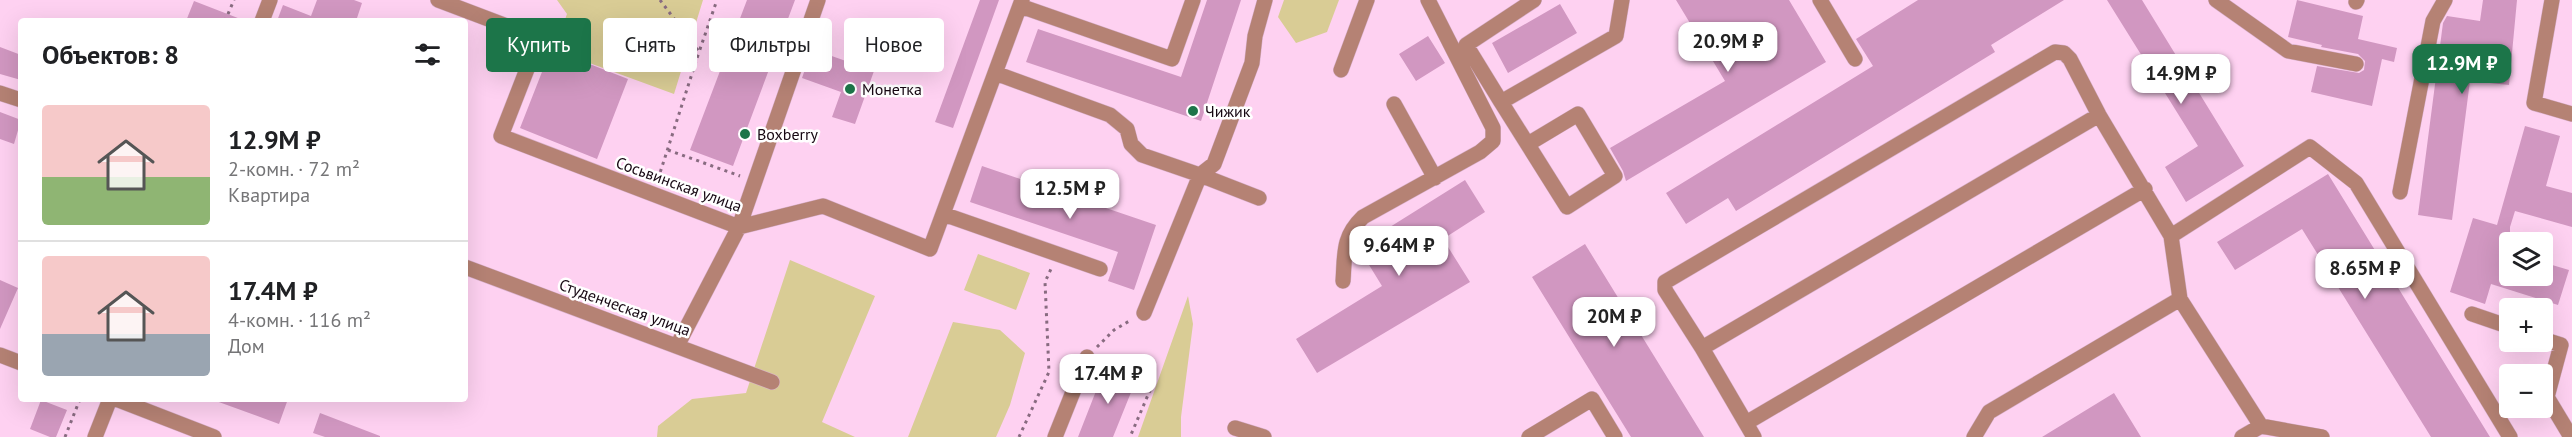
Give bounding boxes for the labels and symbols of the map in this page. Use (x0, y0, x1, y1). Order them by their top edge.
pin: 20.9M ₽ (1673, 22, 1783, 73)
pin: 12.9M ₽ (2407, 44, 2517, 95)
pin: 14.9M ₽ (2126, 54, 2236, 105)
place label: Монетка (862, 79, 922, 99)
marker: Монетка (843, 82, 857, 96)
place label: Чижик (1205, 101, 1251, 121)
marker: Чижик (1186, 104, 1200, 118)
place label: Boxberry (757, 124, 818, 144)
marker: Boxberry (738, 127, 752, 141)
street label: Сосьвинская улица (613, 152, 745, 216)
pin: 12.5M ₽ (1015, 169, 1125, 220)
pin: 9.64M ₽ (1344, 226, 1454, 277)
pin: 8.65M ₽ (2310, 249, 2420, 300)
street label: Студенческая улица (557, 274, 693, 340)
pin: 20M ₽ (1572, 297, 1656, 348)
pin: 17.4M ₽ (1053, 354, 1163, 405)

